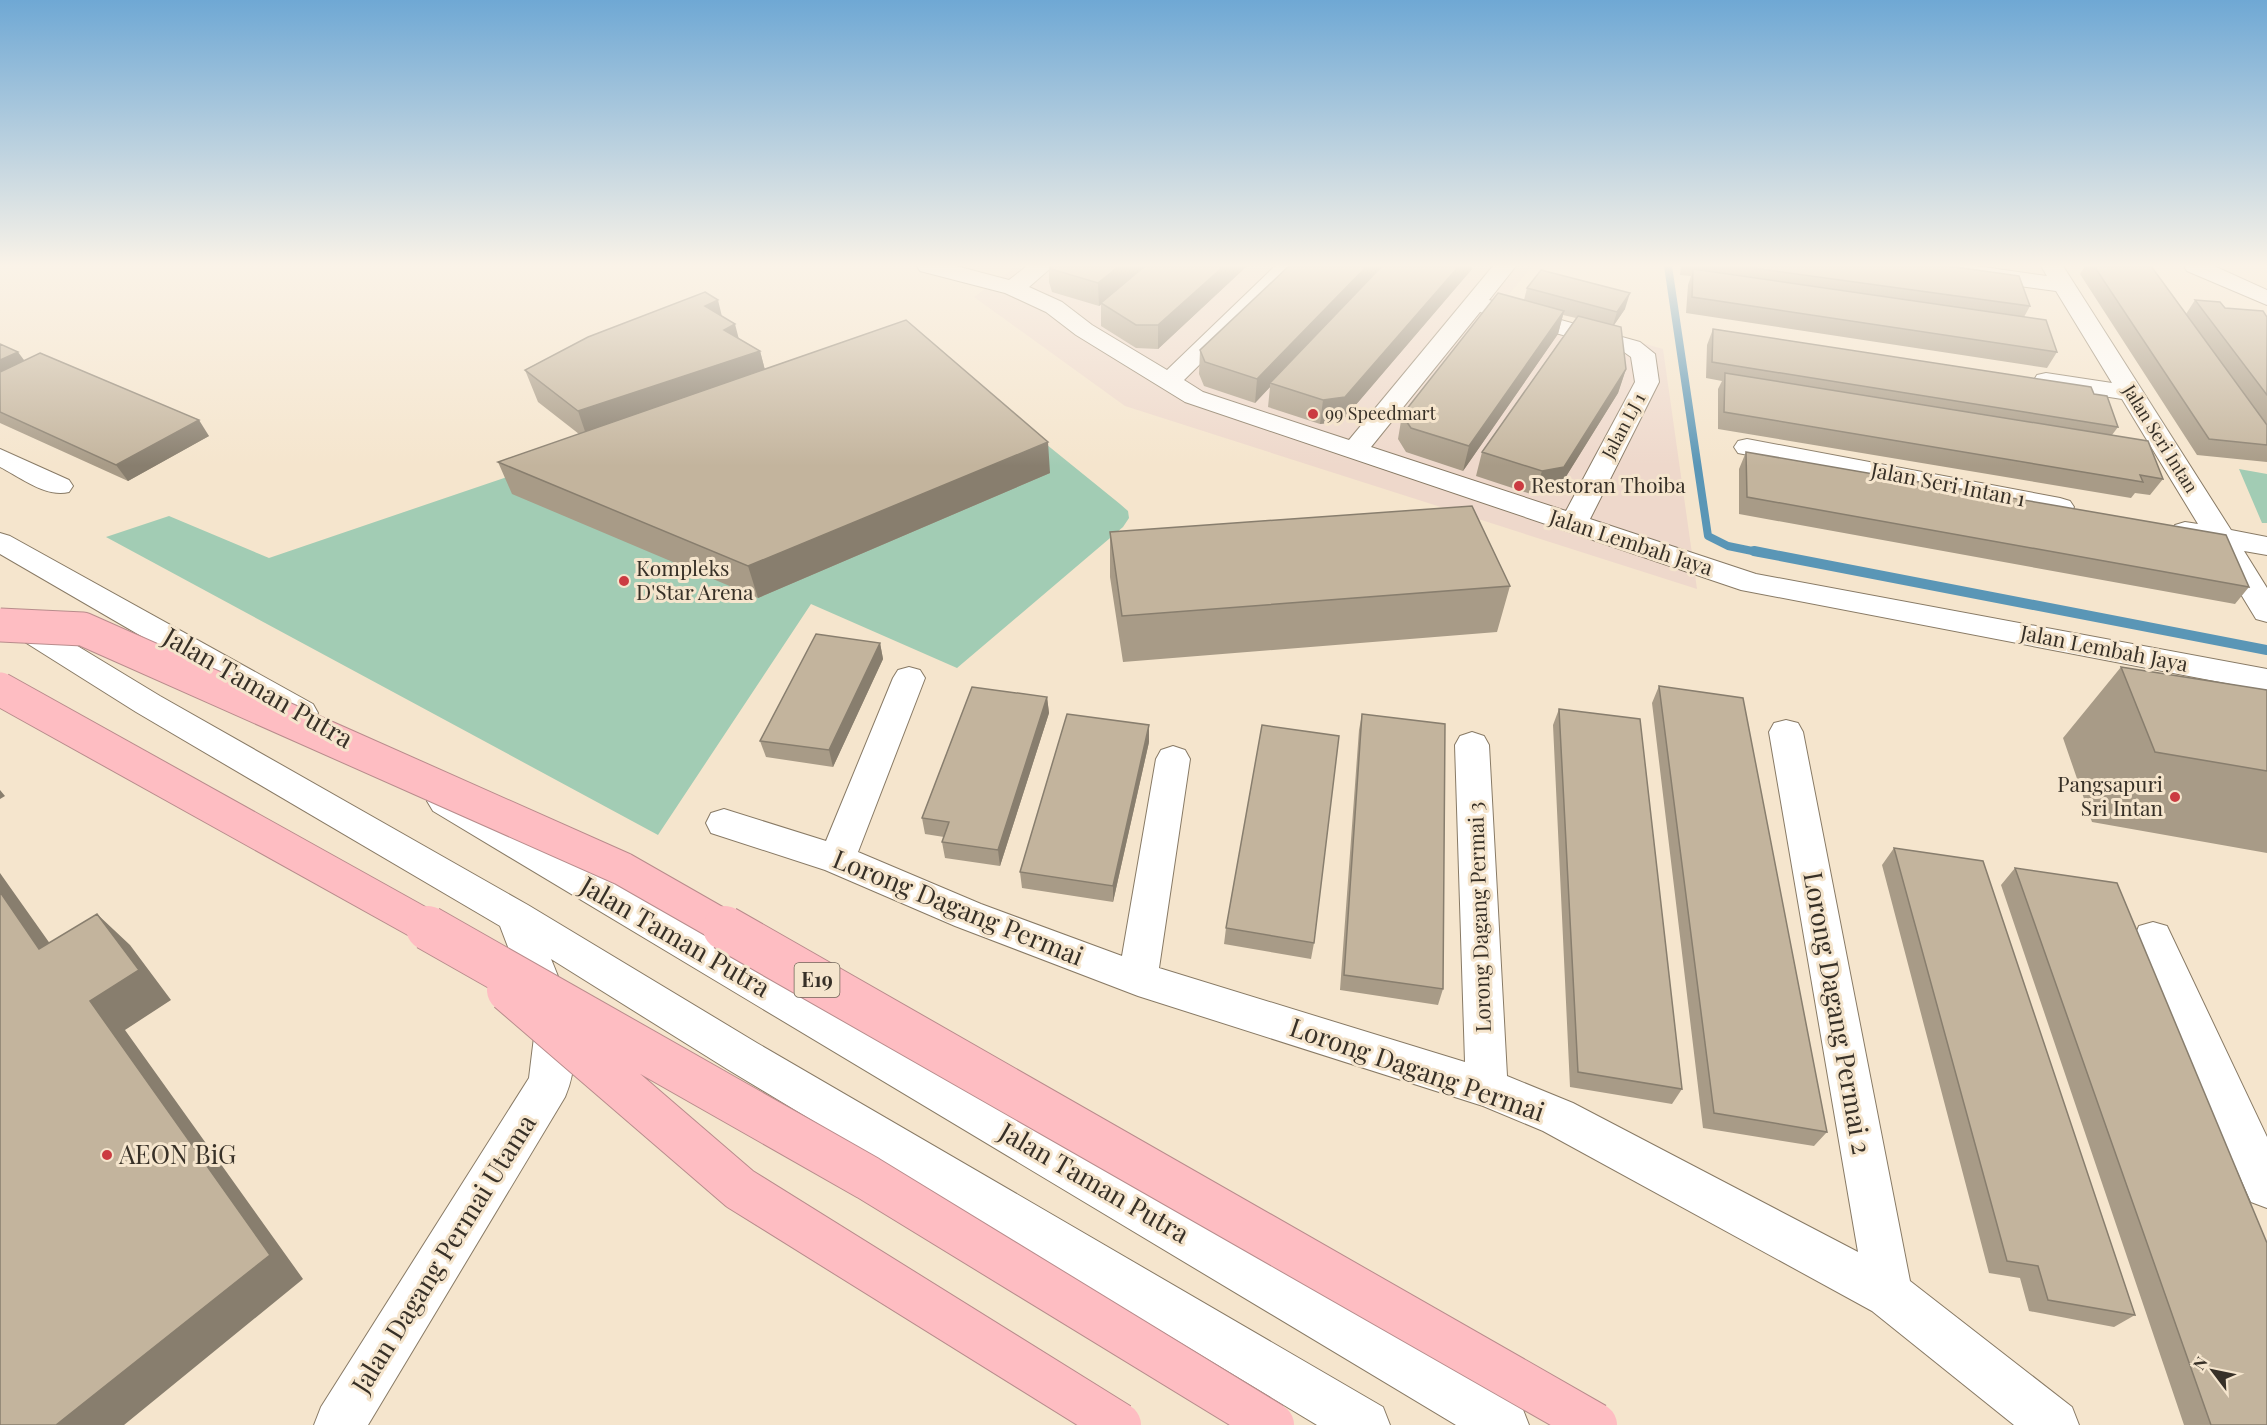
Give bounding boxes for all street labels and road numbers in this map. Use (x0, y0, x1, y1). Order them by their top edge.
street label: Jalan Seri Intan (2117, 379, 2204, 497)
street label: Jalan LJ 1 (1595, 388, 1651, 464)
street label: Jalan Seri Intan 1 (1868, 454, 2028, 512)
street label: Jalan Lembah Jaya (1545, 501, 1717, 581)
street label: Jalan Lembah Jaya (2017, 617, 2191, 677)
street label: Jalan Taman Putra (157, 618, 360, 755)
street label: Lorong Dagang Permai 3 (1460, 801, 1496, 1033)
street label: Lorong Dagang Permai (828, 840, 1089, 973)
street label: Jalan Taman Putra (574, 867, 777, 1004)
street label: Lorong Dagang Permai 2 (1796, 869, 1881, 1157)
road number: E19 (794, 963, 840, 997)
street label: Lorong Dagang Permai (1286, 1009, 1550, 1129)
street label: Jalan Dagang Permai Utama (342, 1107, 543, 1400)
street label: Jalan Taman Putra (993, 1113, 1196, 1250)

